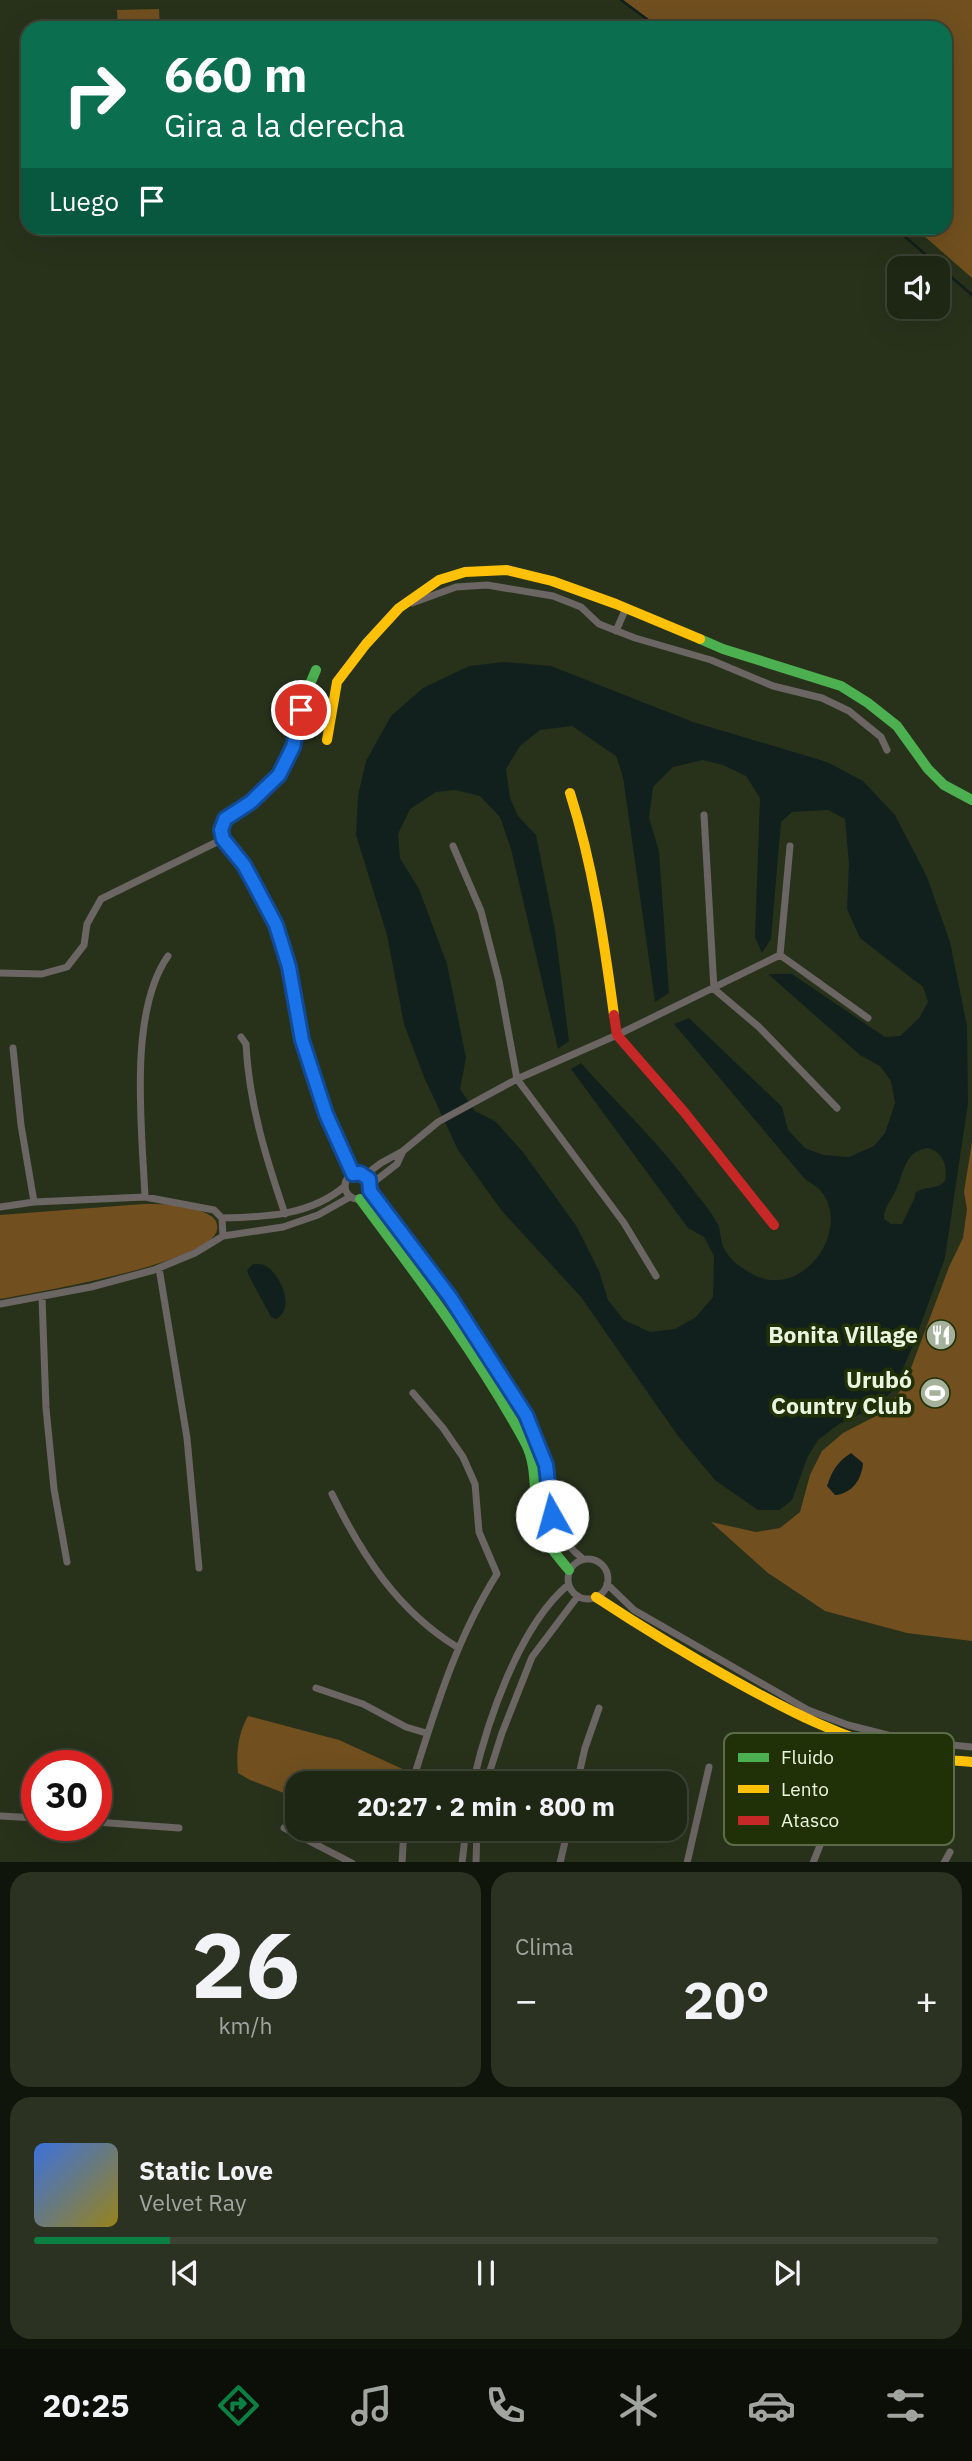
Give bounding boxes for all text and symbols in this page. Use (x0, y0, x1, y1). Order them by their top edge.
text: 660 m (164, 42, 308, 105)
icon: right (49, 49, 140, 140)
text: Gira a la derecha (164, 104, 405, 146)
icon: arrive (133, 182, 171, 220)
text: Luego (49, 184, 119, 218)
map controls (887, 256, 950, 319)
button: sound (887, 256, 950, 319)
pin (271, 680, 331, 740)
icon: arrive (282, 691, 320, 729)
restaurant icon: Bonita Village (924, 1318, 958, 1352)
place label: Bonita Village (768, 1319, 918, 1349)
place label: Urubó Country Club (771, 1364, 912, 1420)
sports icon: Urubó Country Club (918, 1376, 952, 1410)
position arrow (515, 1479, 589, 1553)
legend (724, 1733, 954, 1845)
text: Fluido (781, 1745, 834, 1769)
speed limit sign: 30 (21, 1750, 112, 1841)
text: Lento (781, 1777, 829, 1801)
text: 20:27 · 2 min · 800 m (357, 1789, 615, 1823)
text: Atasco (781, 1808, 839, 1832)
text: 26 (191, 1905, 300, 2023)
text: Clima (515, 1931, 574, 1961)
text: 20° (683, 1966, 770, 2033)
text: − (515, 1975, 538, 2024)
text: + (915, 1975, 938, 2024)
text: km/h (218, 2010, 273, 2040)
text: Static Love (139, 2153, 273, 2187)
text: Velvet Ray (139, 2187, 246, 2217)
icon: previous (166, 2254, 204, 2292)
icon: pause (467, 2254, 505, 2292)
icon: next (768, 2254, 806, 2292)
icon: directions (214, 2381, 263, 2430)
icon: music (347, 2381, 396, 2430)
icon: phone (481, 2381, 530, 2430)
icon: climate (614, 2381, 663, 2430)
icon: car (747, 2381, 796, 2430)
icon: filters (881, 2381, 930, 2430)
text: 20:25 (42, 2384, 130, 2426)

